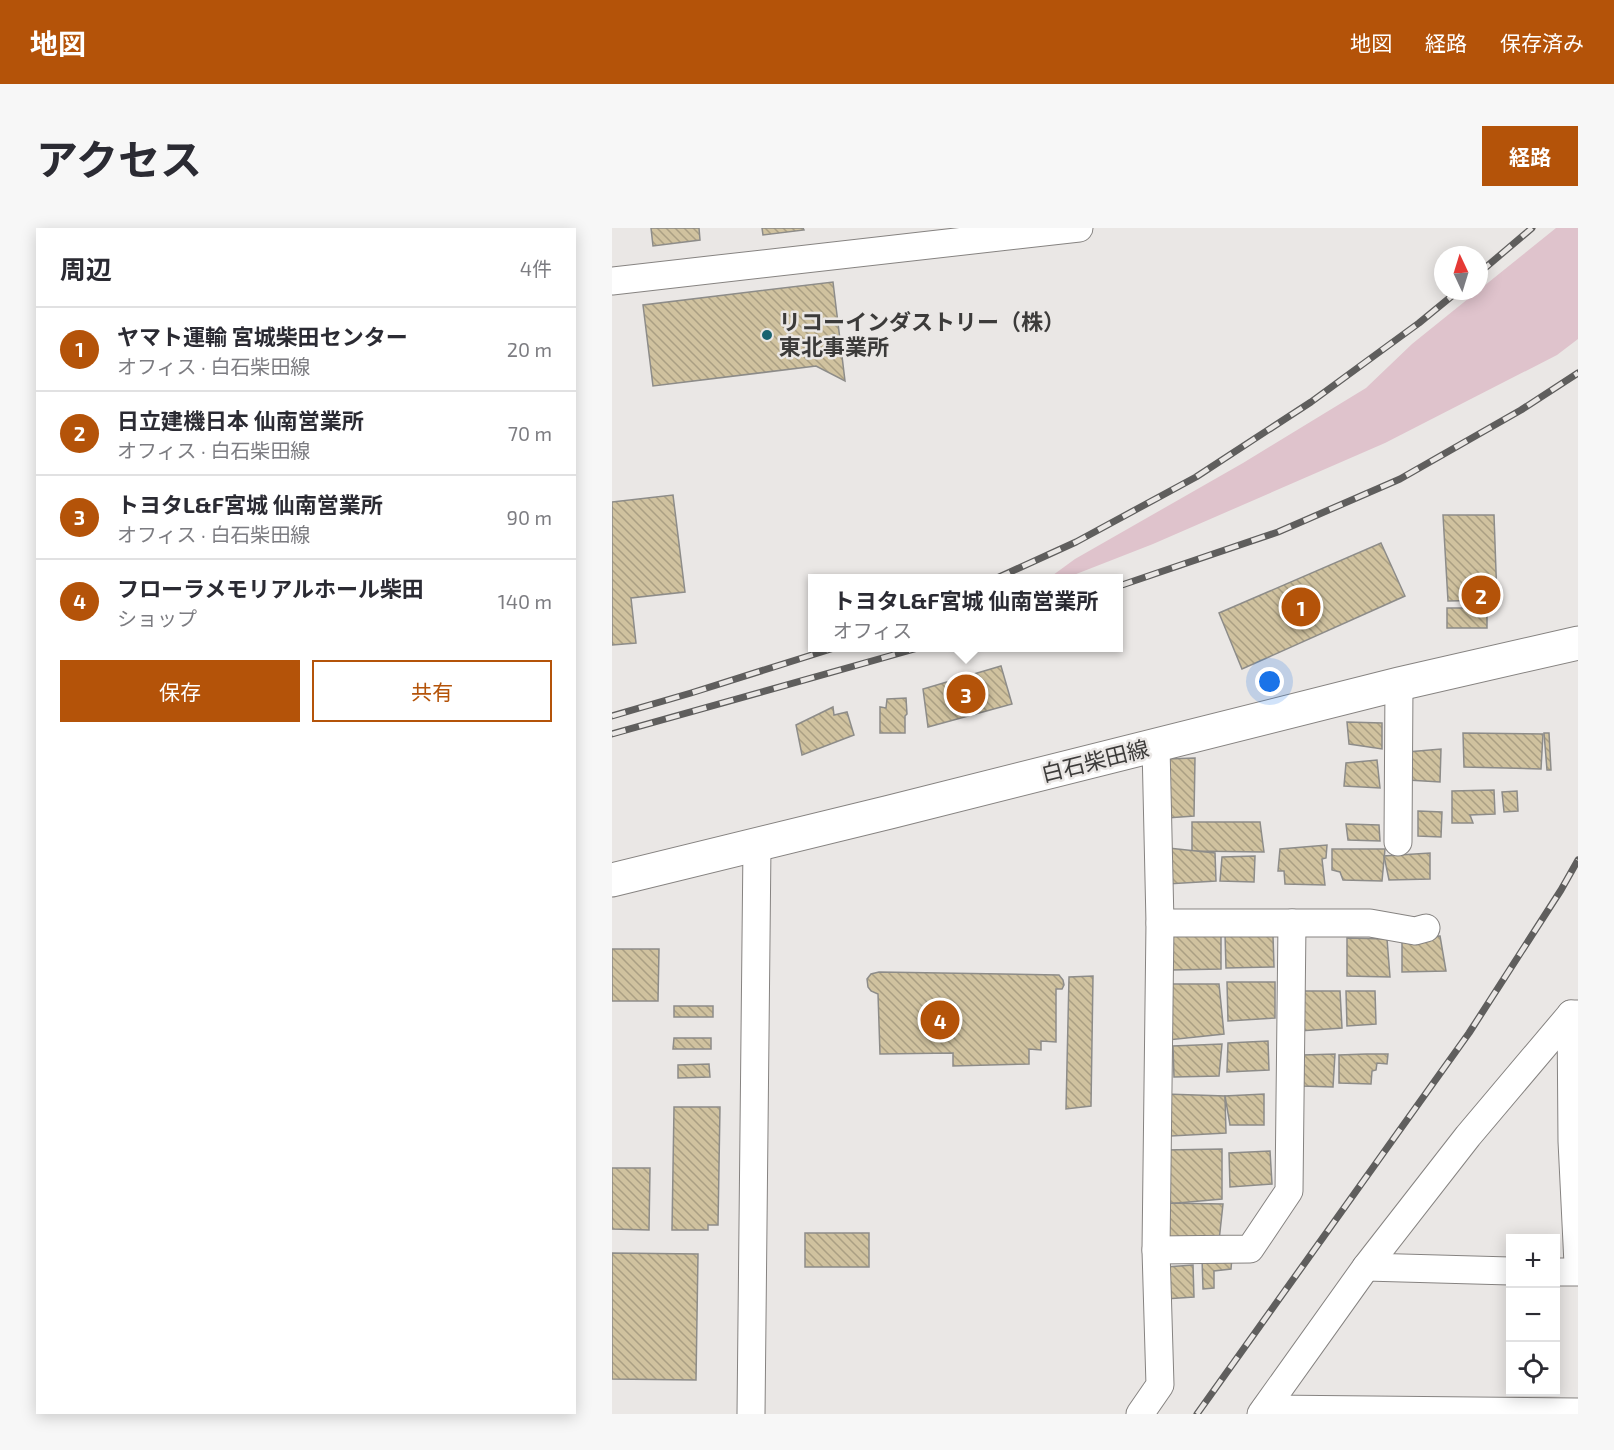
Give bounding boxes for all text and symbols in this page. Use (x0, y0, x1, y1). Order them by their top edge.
text: 地図 (30, 26, 86, 60)
text: 地図 (1350, 30, 1392, 55)
text: 経路 (1425, 30, 1467, 55)
text: 保存済み (1500, 30, 1584, 55)
button: 経路 (1482, 126, 1578, 186)
text: アクセス (36, 133, 202, 183)
north arrow (1434, 246, 1488, 300)
text: 周辺 (60, 253, 112, 284)
text: 4件 (520, 256, 552, 280)
place label: リコーインダストリー（株） 東北事業所 (779, 308, 1065, 359)
text: ヤマト運輸 宮城柴田センター (117, 323, 408, 349)
marker: リコーインダストリー（株） 東北事業所 (760, 328, 774, 342)
text: 1 (75, 337, 84, 361)
text: 20 m (507, 337, 552, 361)
text: オフィス · 白石柴田線 (117, 354, 310, 378)
text: 日立建機日本 仙南営業所 (117, 407, 364, 433)
text: 2 (74, 421, 85, 445)
text: 70 m (508, 421, 552, 445)
text: オフィス · 白石柴田線 (117, 438, 310, 462)
text: トヨタL&F宮城 仙南営業所 (117, 491, 383, 517)
text: 3 (74, 505, 85, 529)
text: 90 m (507, 505, 552, 529)
text: オフィス · 白石柴田線 (117, 522, 310, 546)
pin: 2 (1462, 572, 1500, 617)
popup (808, 574, 1123, 652)
text: フローラメモリアルホール柴田 (117, 575, 424, 601)
pin: 1 (1282, 584, 1320, 629)
text: トヨタL&F宮城 仙南営業所 (833, 587, 1098, 613)
text: 4 (73, 589, 86, 613)
text: 140 m (498, 589, 552, 613)
text: ショップ (117, 606, 197, 630)
text: オフィス (833, 618, 912, 642)
button: 保存 (60, 660, 300, 722)
button: 共有 (312, 660, 552, 722)
your location (1255, 667, 1284, 696)
pin: 3 (946, 672, 986, 716)
street label: 白石柴田線 (1038, 734, 1151, 786)
pin: 4 (920, 998, 960, 1042)
map controls (1506, 1234, 1560, 1396)
button: + (1506, 1234, 1560, 1288)
button: − (1506, 1288, 1560, 1342)
button: locate (1506, 1342, 1560, 1396)

